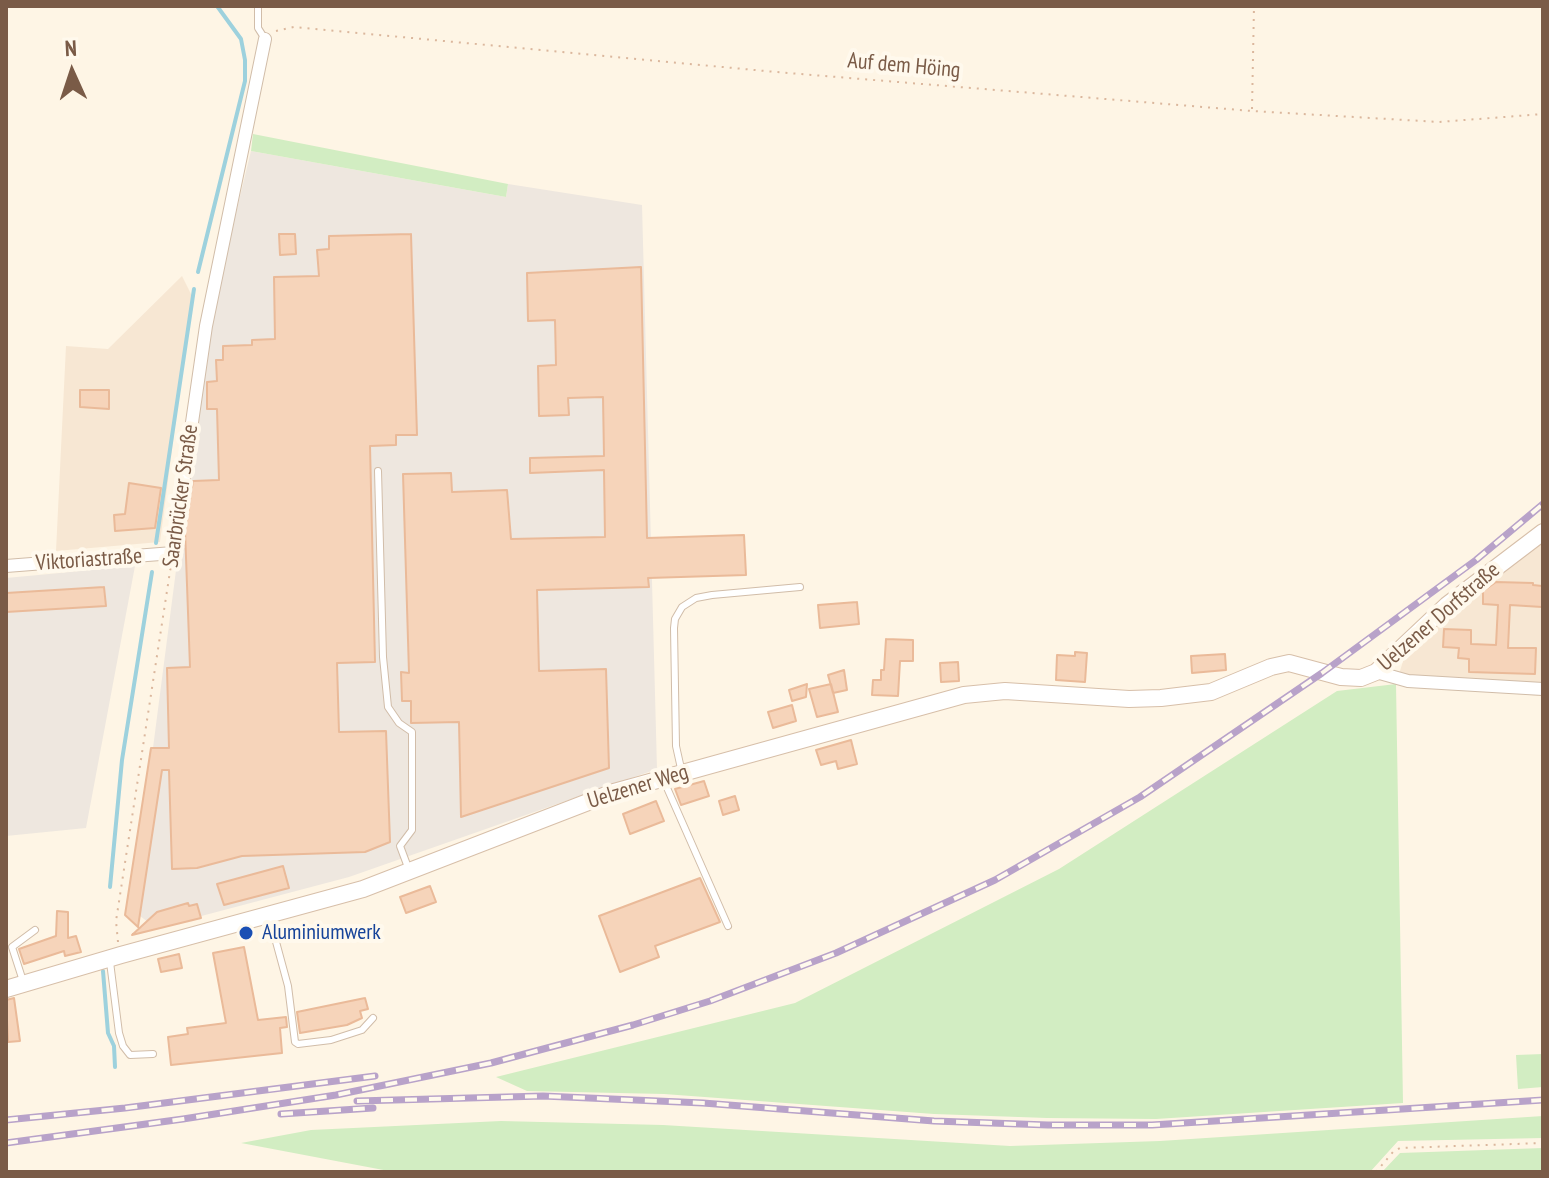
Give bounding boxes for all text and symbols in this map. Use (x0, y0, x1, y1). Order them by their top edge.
north arrow (32, 32, 112, 112)
text: N (64, 34, 77, 62)
street label: Auf dem Höing (847, 48, 961, 84)
street label: Saarbrücker Straße (158, 423, 204, 569)
street label: Viktoriastraße (35, 543, 143, 577)
street label: Uelzener Dorfstraße (1373, 557, 1505, 677)
street label: Uelzener Weg (584, 759, 692, 815)
place label: Aluminiumwerk (262, 920, 381, 946)
marker: Aluminiumwerk (237, 924, 255, 942)

